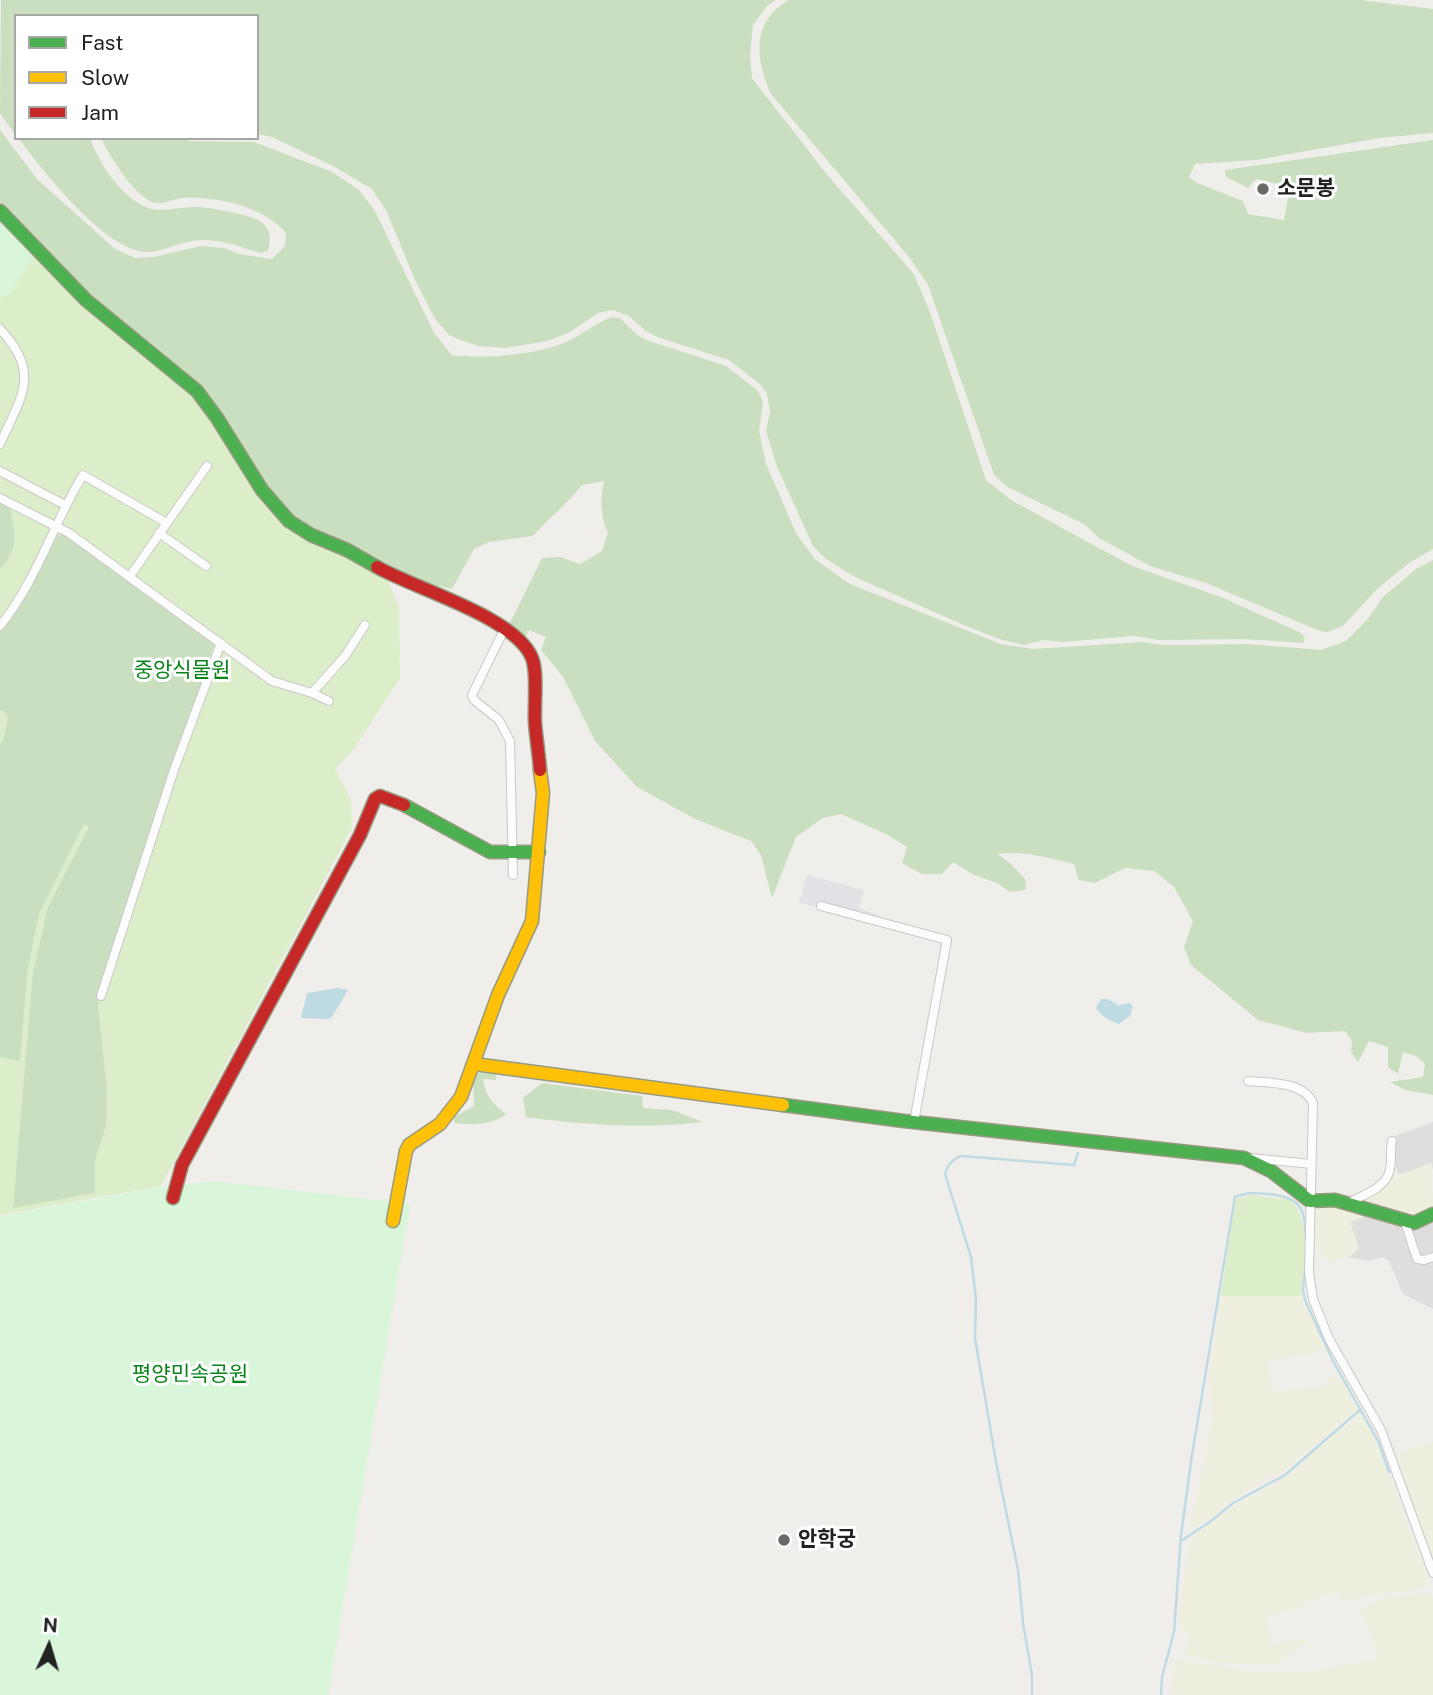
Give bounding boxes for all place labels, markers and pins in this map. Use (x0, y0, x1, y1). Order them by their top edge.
place label: 소문봉 (1277, 176, 1335, 202)
marker: 소문봉 (1255, 181, 1271, 197)
place label: 안학궁 (798, 1527, 856, 1553)
marker: 안학궁 (776, 1532, 792, 1548)

